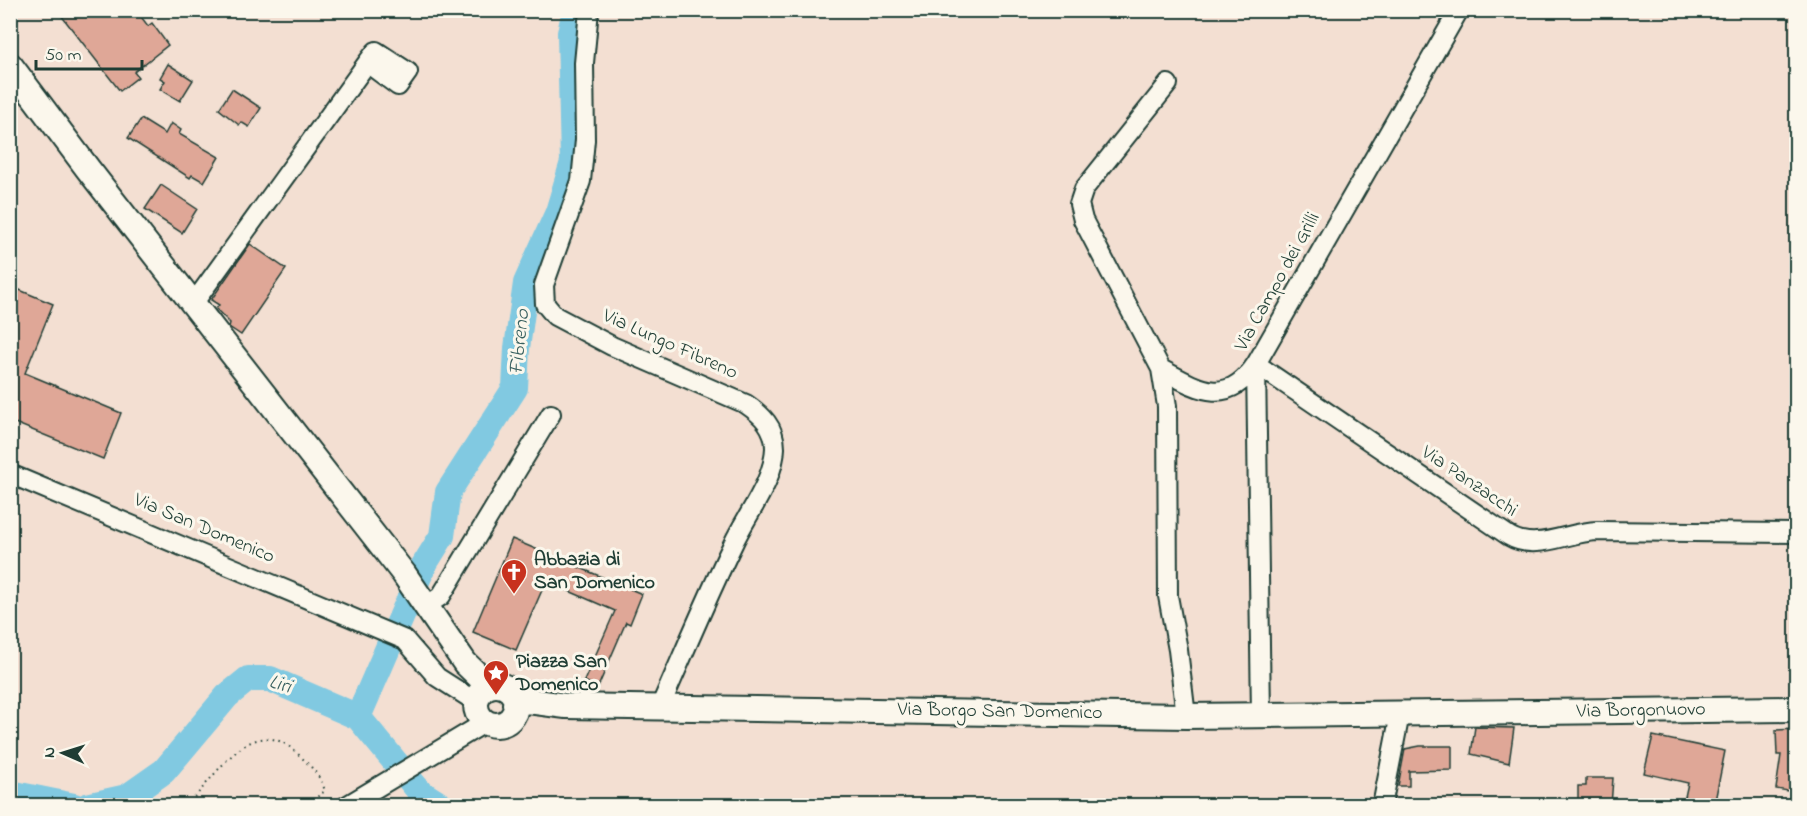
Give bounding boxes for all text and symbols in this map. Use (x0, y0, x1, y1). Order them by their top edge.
scale bar (36, 33, 142, 71)
text: 50 m (45, 43, 82, 69)
street label: Via Campo dei Grilli (1227, 207, 1328, 358)
street label: Via Lungo Fibreno (596, 302, 742, 389)
water label: Fibreno (502, 307, 538, 376)
street label: Via Panzacchi (1414, 438, 1523, 525)
street label: Via San Domenico (128, 486, 279, 572)
place label: Abbazia di San Domenico (534, 546, 655, 598)
church icon: Abbazia di San Domenico (499, 557, 529, 595)
place label: Piazza San Domenico (515, 648, 607, 700)
place icon: Piazza San Domenico (481, 658, 511, 696)
water label: Liri (265, 667, 297, 703)
street label: Via Borgonuovo (1575, 695, 1706, 728)
street label: Via Borgo San Domenico (896, 696, 1103, 729)
north arrow (33, 723, 93, 783)
text: N (38, 746, 62, 758)

